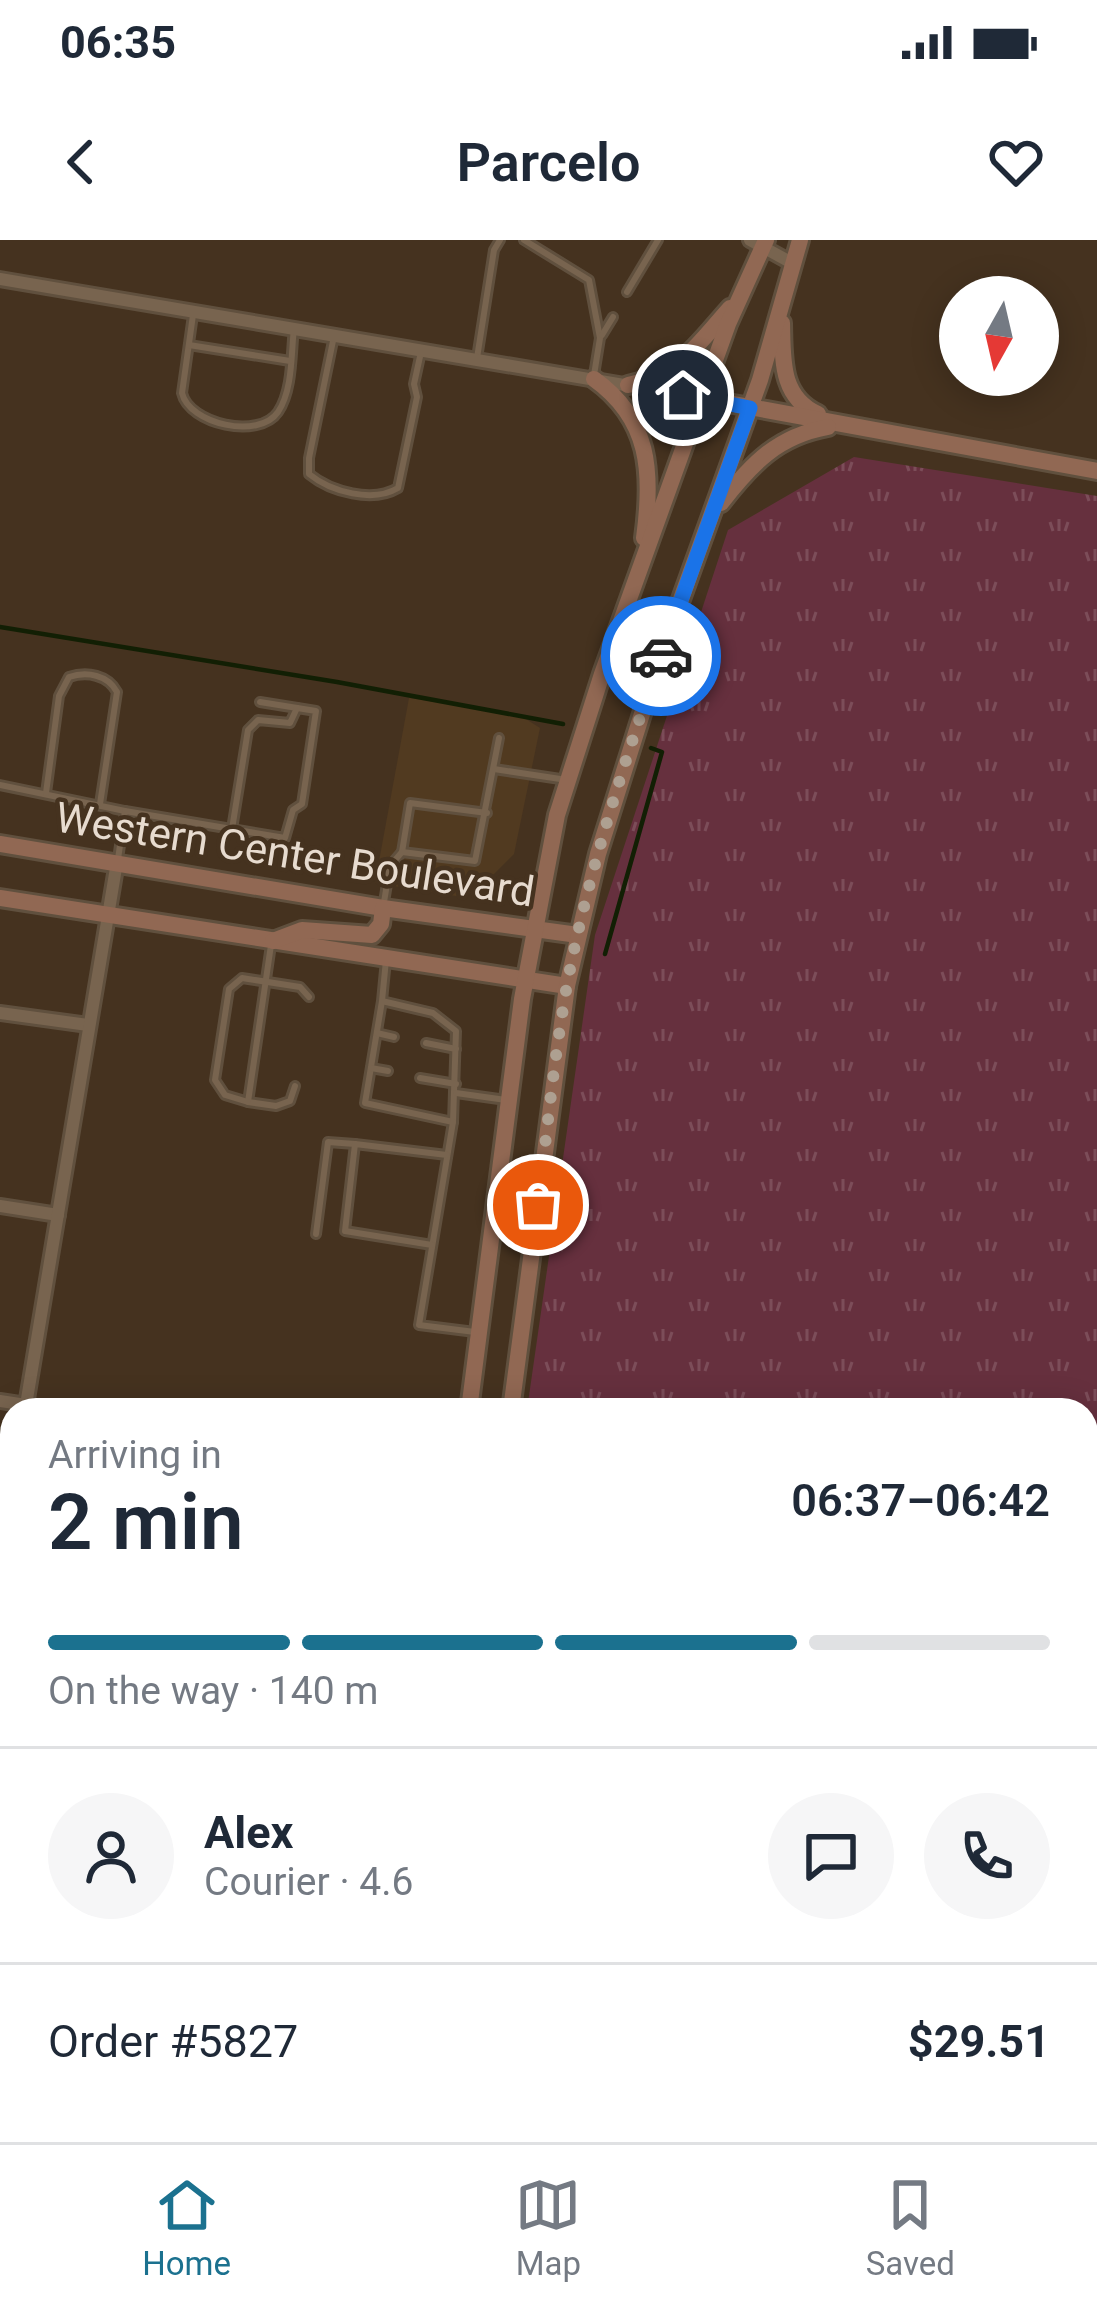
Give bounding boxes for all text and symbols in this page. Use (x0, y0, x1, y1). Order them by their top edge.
text: 06:35 (60, 16, 176, 69)
icon: back (48, 129, 114, 195)
icon: heart (983, 129, 1049, 195)
text: Parcelo (456, 131, 641, 194)
north arrow (939, 276, 1059, 396)
map controls (939, 276, 1059, 396)
pin (632, 344, 734, 446)
icon: home (650, 362, 716, 428)
courier (601, 596, 721, 716)
icon: car (628, 623, 694, 689)
street label: Western Center Boulevard (52, 792, 538, 917)
pin (487, 1154, 589, 1256)
icon: bag (505, 1172, 571, 1238)
text: Arriving in (48, 1432, 222, 1478)
text: 06:37–06:42 (791, 1474, 1050, 1527)
text: 2 min (48, 1477, 244, 1568)
text: On the way · 140 m (48, 1668, 379, 1714)
button: person (48, 1793, 174, 1919)
button: chat (768, 1793, 894, 1919)
button: phone (924, 1793, 1050, 1919)
text: Alex (204, 1806, 293, 1859)
text: Courier · 4.6 (204, 1859, 413, 1905)
text: Order #5827 (48, 2015, 298, 2068)
text: $29.51 (908, 2015, 1050, 2068)
tab: Home (142, 2172, 231, 2283)
tab: Map (515, 2172, 581, 2283)
tab: Saved (866, 2172, 955, 2283)

